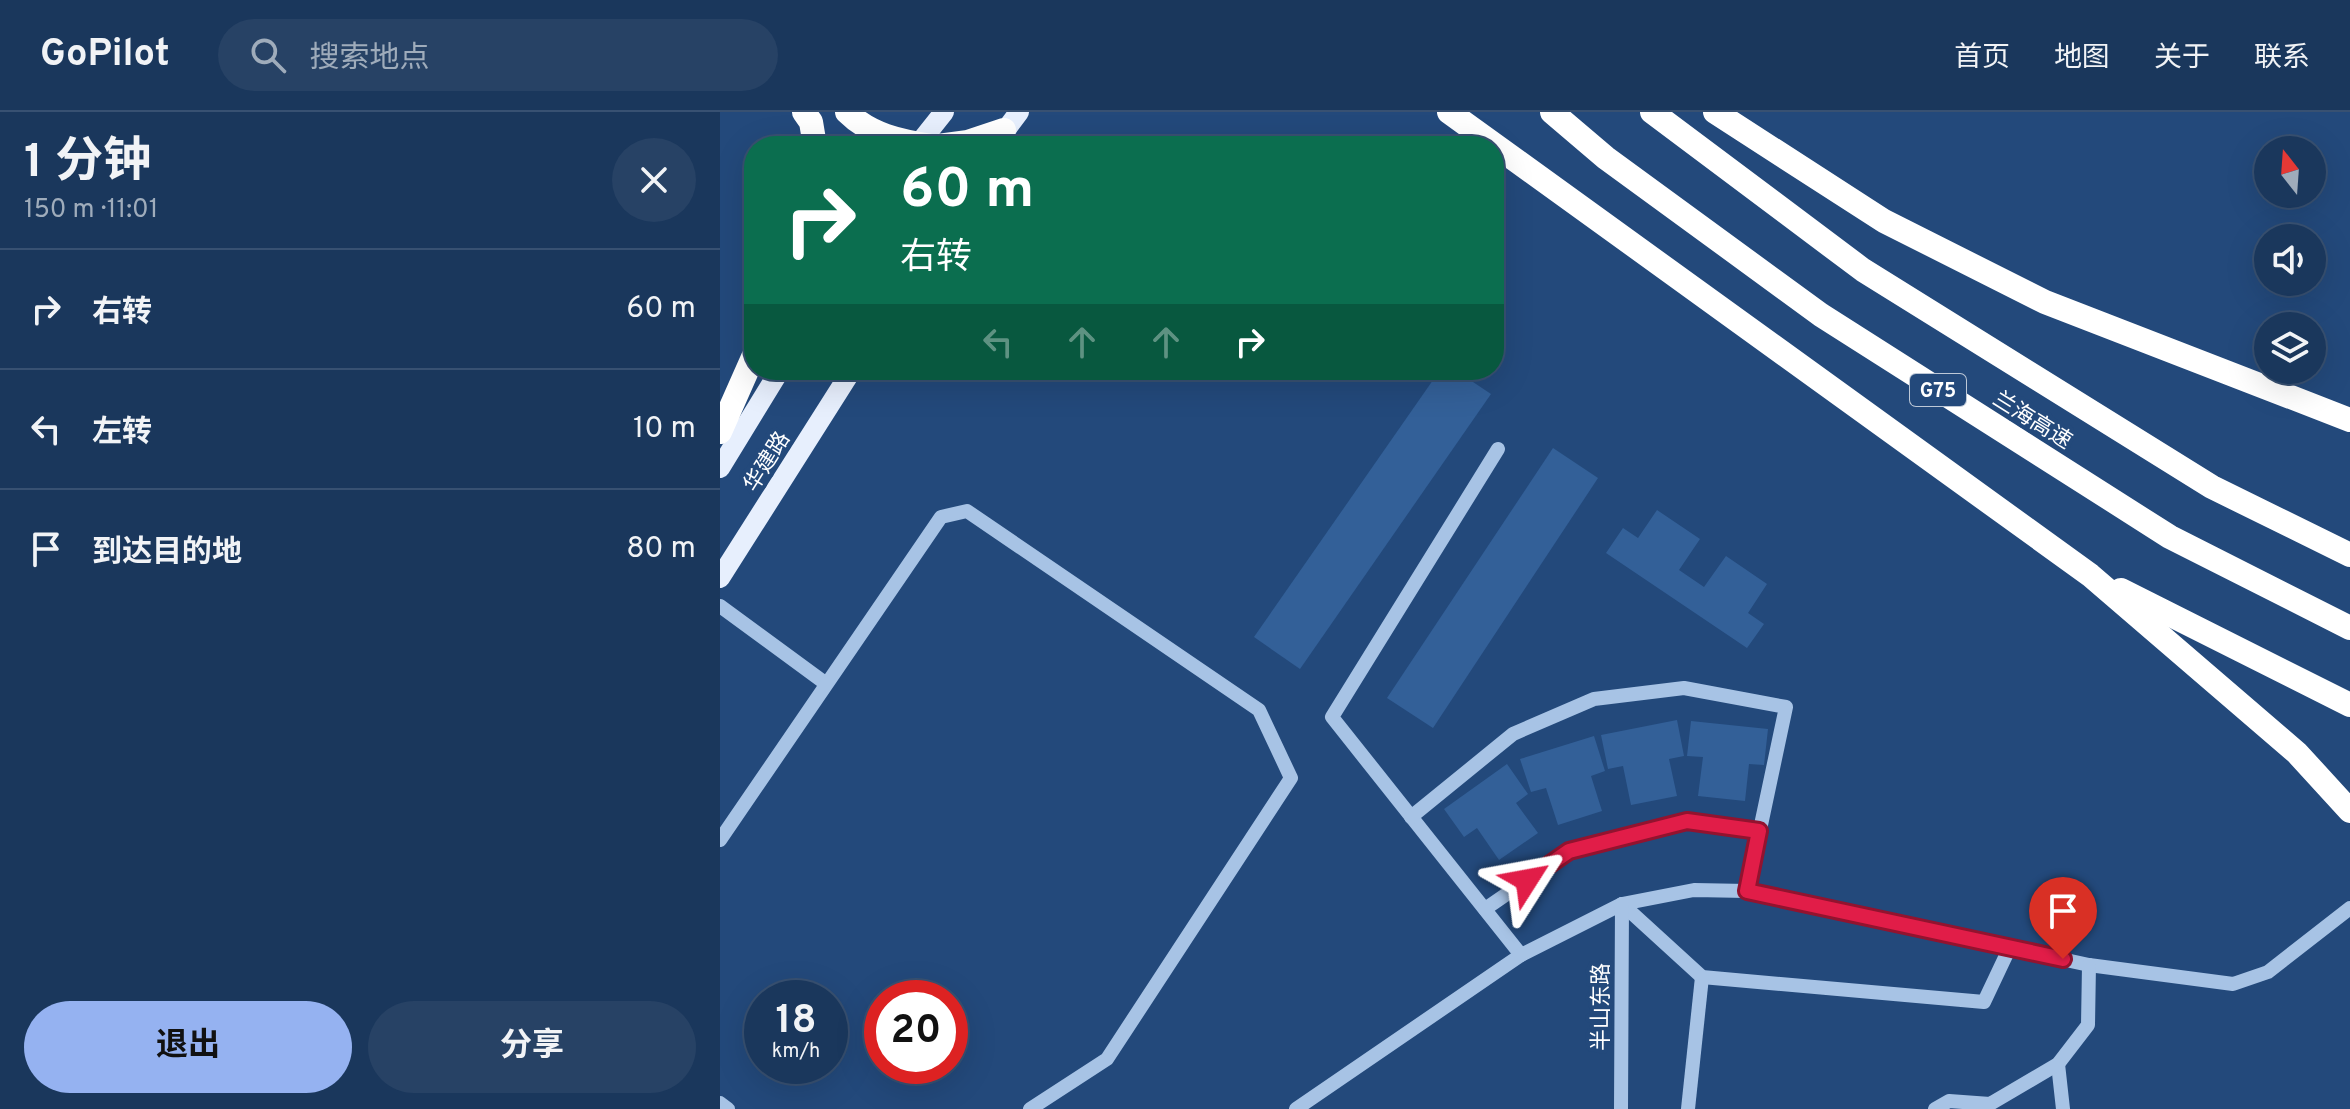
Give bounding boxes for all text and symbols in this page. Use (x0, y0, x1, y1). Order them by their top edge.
search box (218, 19, 778, 91)
text: GoPilot (40, 31, 170, 80)
icon: search (246, 33, 290, 77)
text: 搜索地点 (310, 41, 430, 78)
text: 首页 (1954, 41, 2010, 77)
text: 地图 (2054, 41, 2110, 77)
text: 关于 (2154, 41, 2210, 77)
text: 联系 (2254, 41, 2310, 77)
text: 1 分钟 (24, 134, 151, 194)
north arrow (2254, 136, 2326, 208)
map controls (2254, 136, 2326, 384)
button: close (612, 138, 696, 222)
text: 60 m (900, 157, 1034, 227)
icon: right (768, 168, 872, 272)
text: 150 m · 11:01 (24, 194, 158, 227)
button: sound (2254, 224, 2326, 296)
text: 右转 (900, 236, 972, 282)
icon: right (24, 287, 68, 331)
text: 60 m (626, 291, 696, 328)
text: 右转 (92, 295, 152, 332)
button: layers (2254, 312, 2326, 384)
icon: left (976, 320, 1020, 364)
icon: ahead (1060, 320, 1104, 364)
icon: ahead (1144, 320, 1188, 364)
icon: right (1228, 320, 1272, 364)
road number: G75 (1910, 374, 1966, 406)
street label: 兰海高速 (1987, 386, 2076, 456)
icon: left (24, 407, 68, 451)
text: 10 m (633, 411, 696, 448)
text: 左转 (92, 415, 152, 452)
street label: 华建路 (739, 427, 797, 497)
icon: arrive (24, 527, 68, 571)
text: 80 m (626, 531, 696, 568)
text: 到达目的地 (92, 535, 242, 572)
position arrow (1485, 838, 1569, 922)
pin (2029, 877, 2097, 959)
icon: arrive (2041, 889, 2085, 933)
street label: 半山东路 (1589, 963, 1616, 1051)
speed limit sign: 20 (864, 980, 968, 1084)
text: 18 (775, 997, 817, 1047)
button: 退出 (24, 1001, 352, 1093)
button: 分享 (368, 1001, 696, 1093)
text: km/h (772, 1039, 820, 1065)

